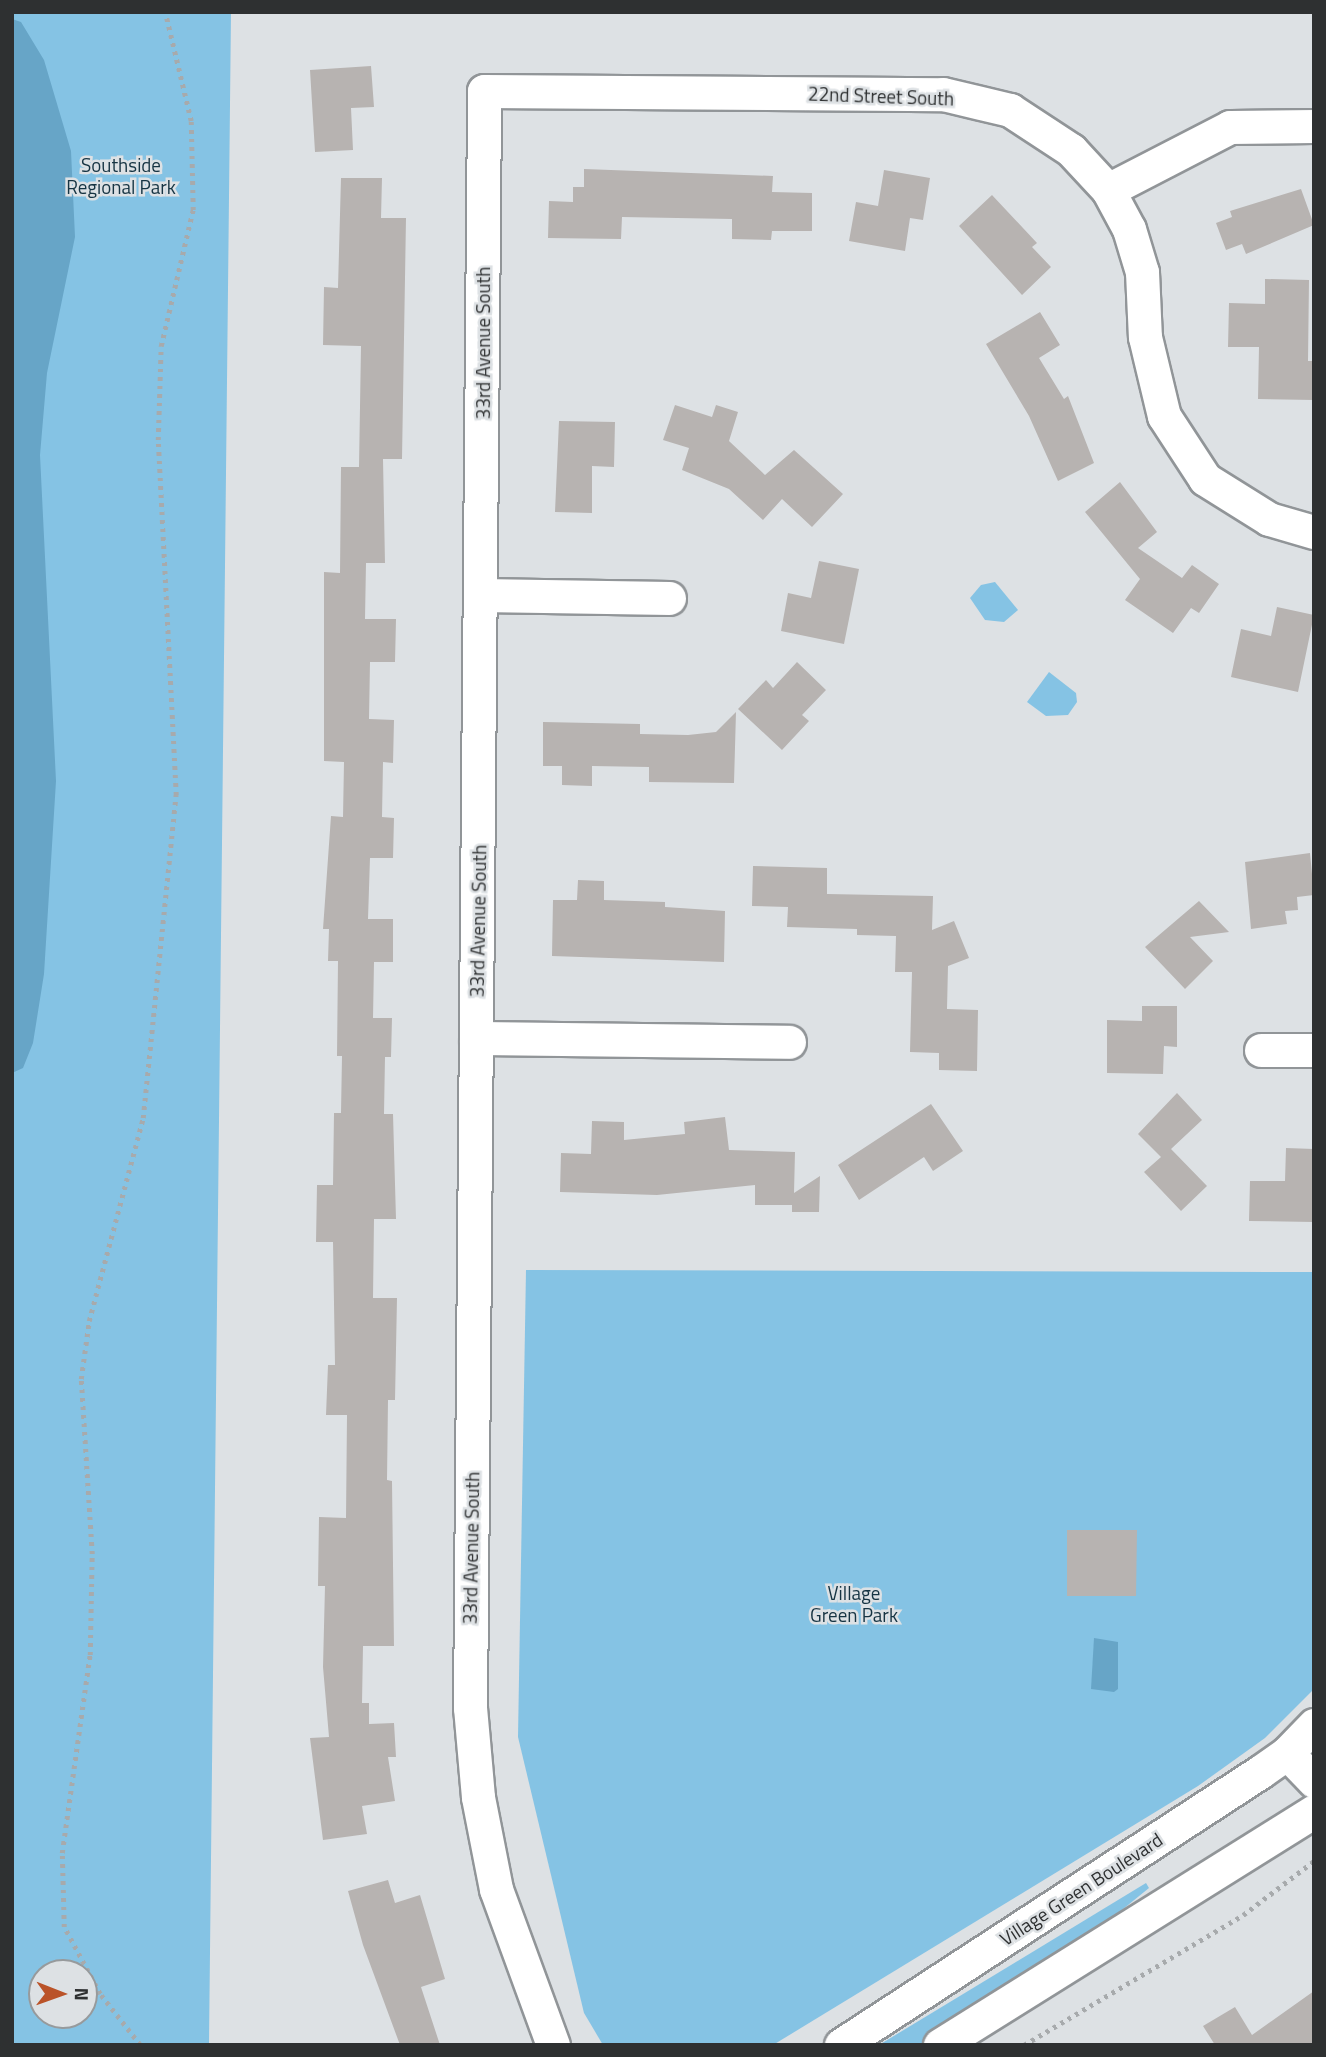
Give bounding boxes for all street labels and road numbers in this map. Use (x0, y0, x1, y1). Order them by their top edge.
street label: 22nd Street South (808, 82, 954, 110)
street label: 33rd Avenue South (472, 267, 494, 419)
street label: 33rd Avenue South (465, 844, 491, 998)
street label: 33rd Avenue South (458, 1471, 484, 1625)
street label: Village Green Boulevard (995, 1828, 1167, 1950)

